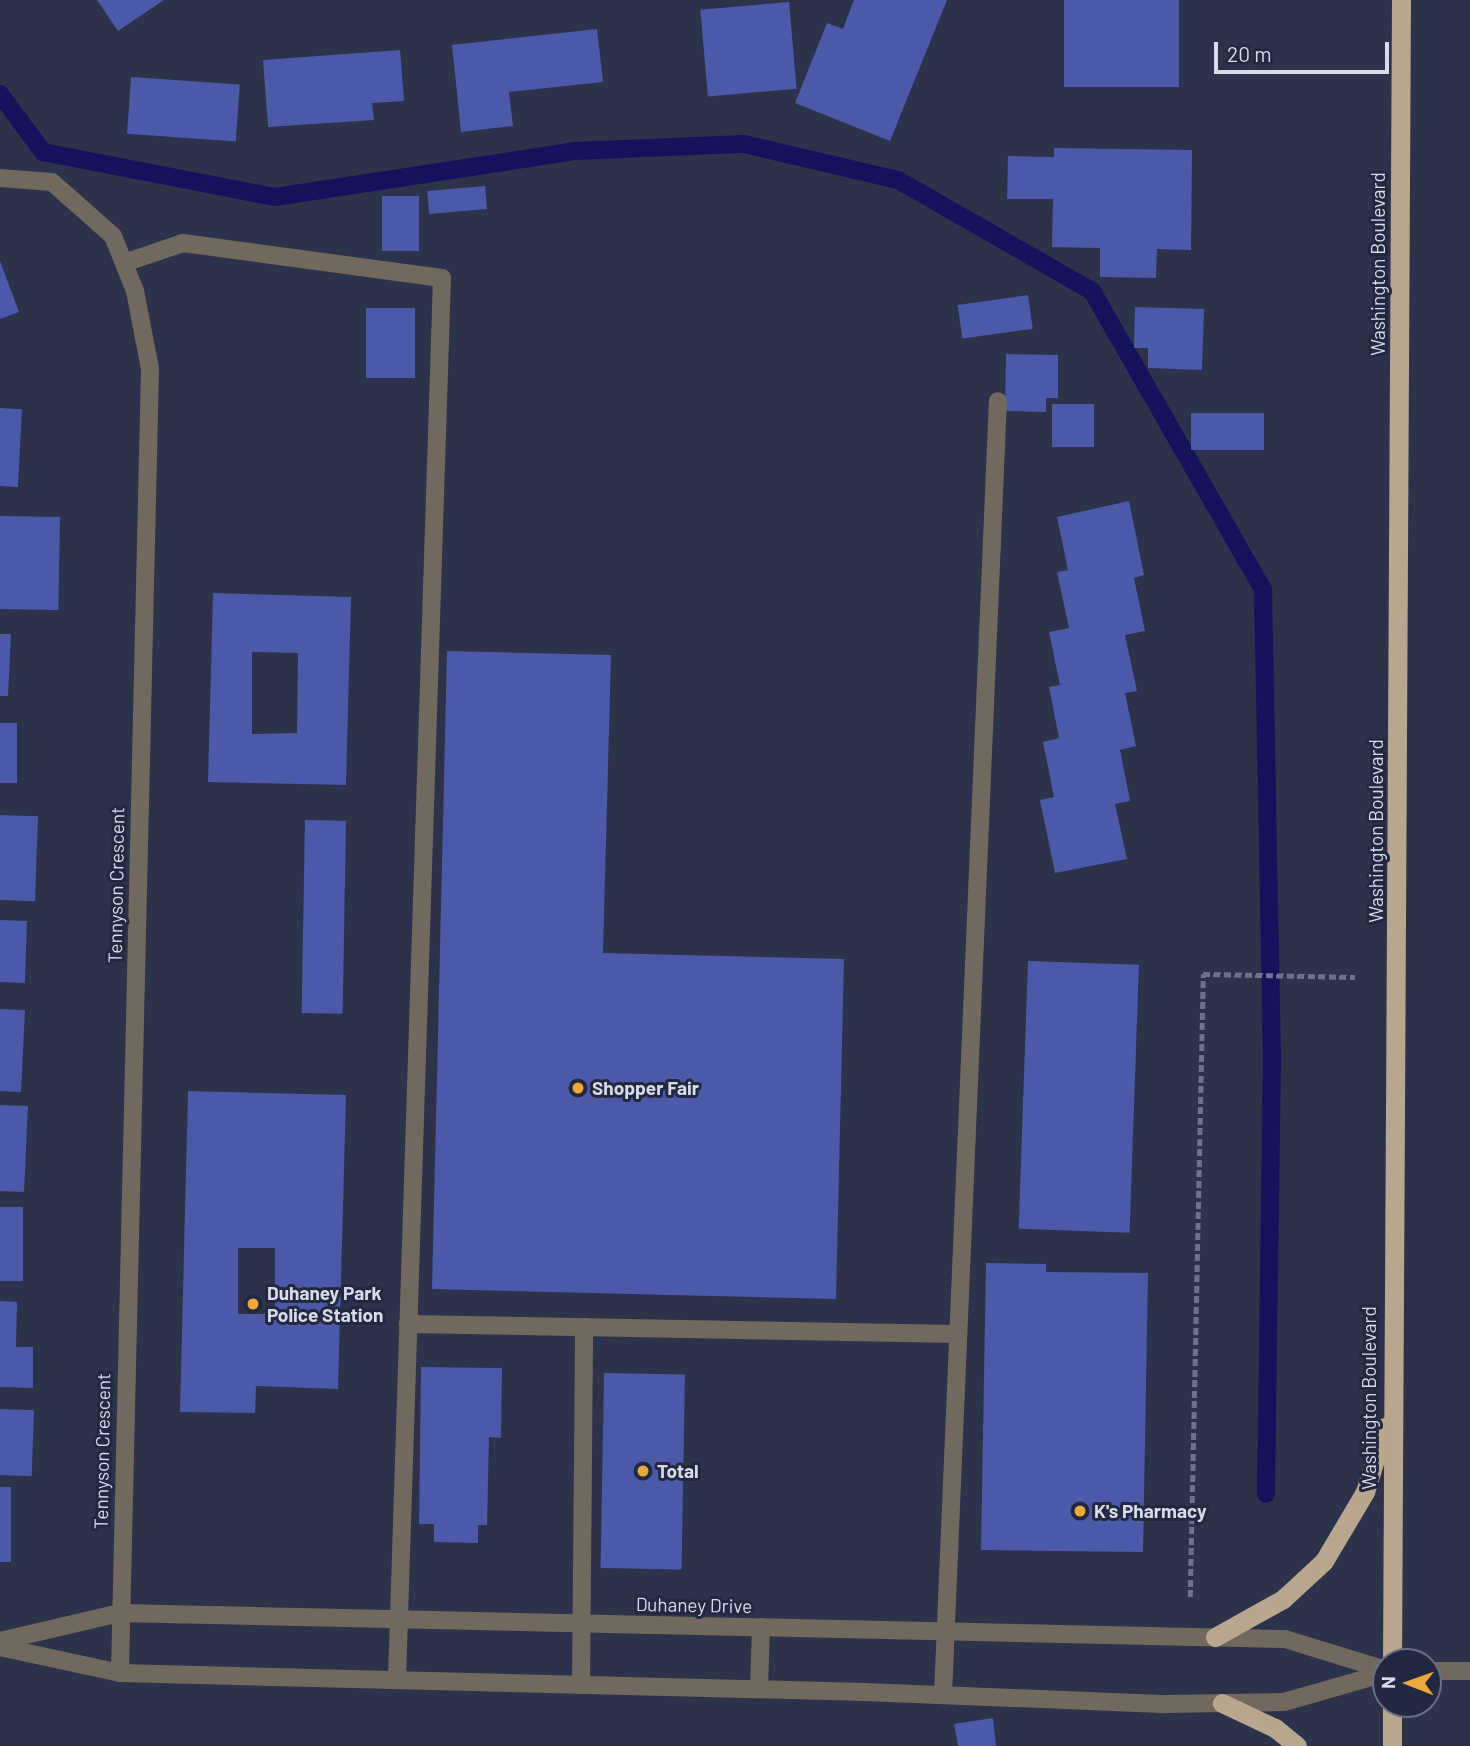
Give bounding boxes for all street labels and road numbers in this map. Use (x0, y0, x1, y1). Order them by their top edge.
street label: Washington Boulevard (1367, 172, 1389, 356)
street label: Washington Boulevard (1365, 739, 1387, 923)
street label: Tennyson Crescent (103, 807, 129, 963)
street label: Washington Boulevard (1358, 1306, 1380, 1490)
street label: Tennyson Crescent (89, 1373, 115, 1529)
street label: Duhaney Drive (636, 1593, 752, 1617)

